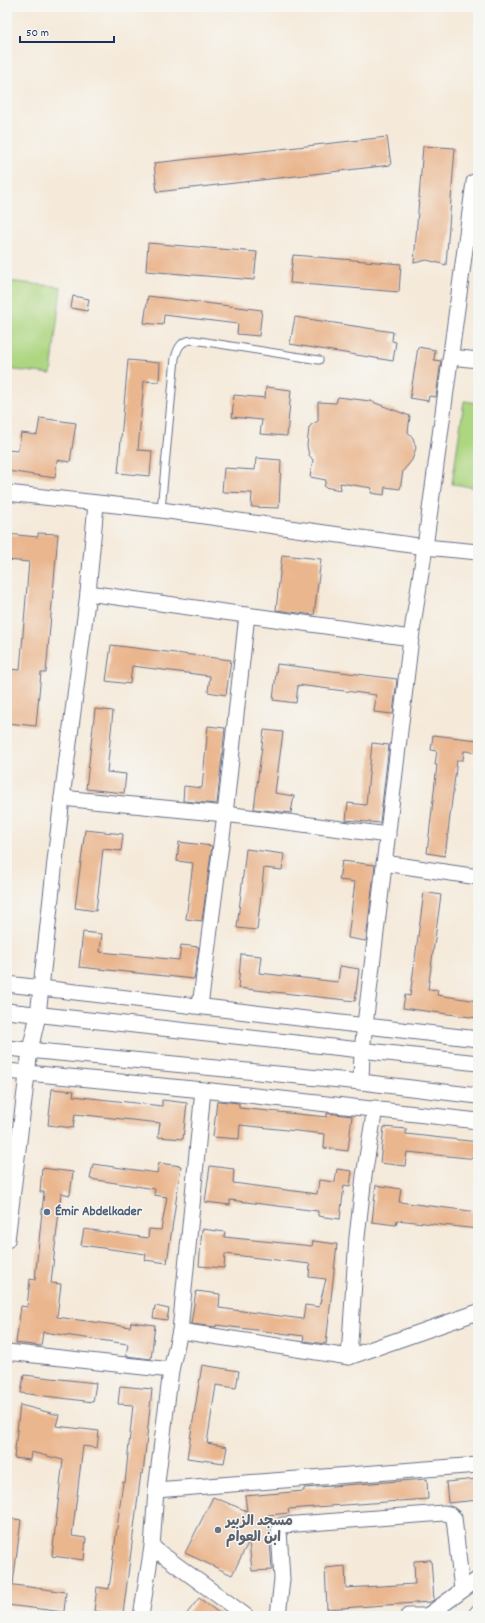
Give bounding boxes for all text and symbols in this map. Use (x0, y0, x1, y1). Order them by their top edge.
scale bar (20, 18, 114, 44)
text: 50 m (26, 25, 49, 42)
place label: Émir Abdelkader (55, 1202, 143, 1222)
marker: Émir Abdelkader (42, 1207, 52, 1217)
place label: مسجد الزبير ابن العوام (224, 1512, 293, 1548)
marker: مسجد الزبير ابن العوام (213, 1525, 223, 1535)

